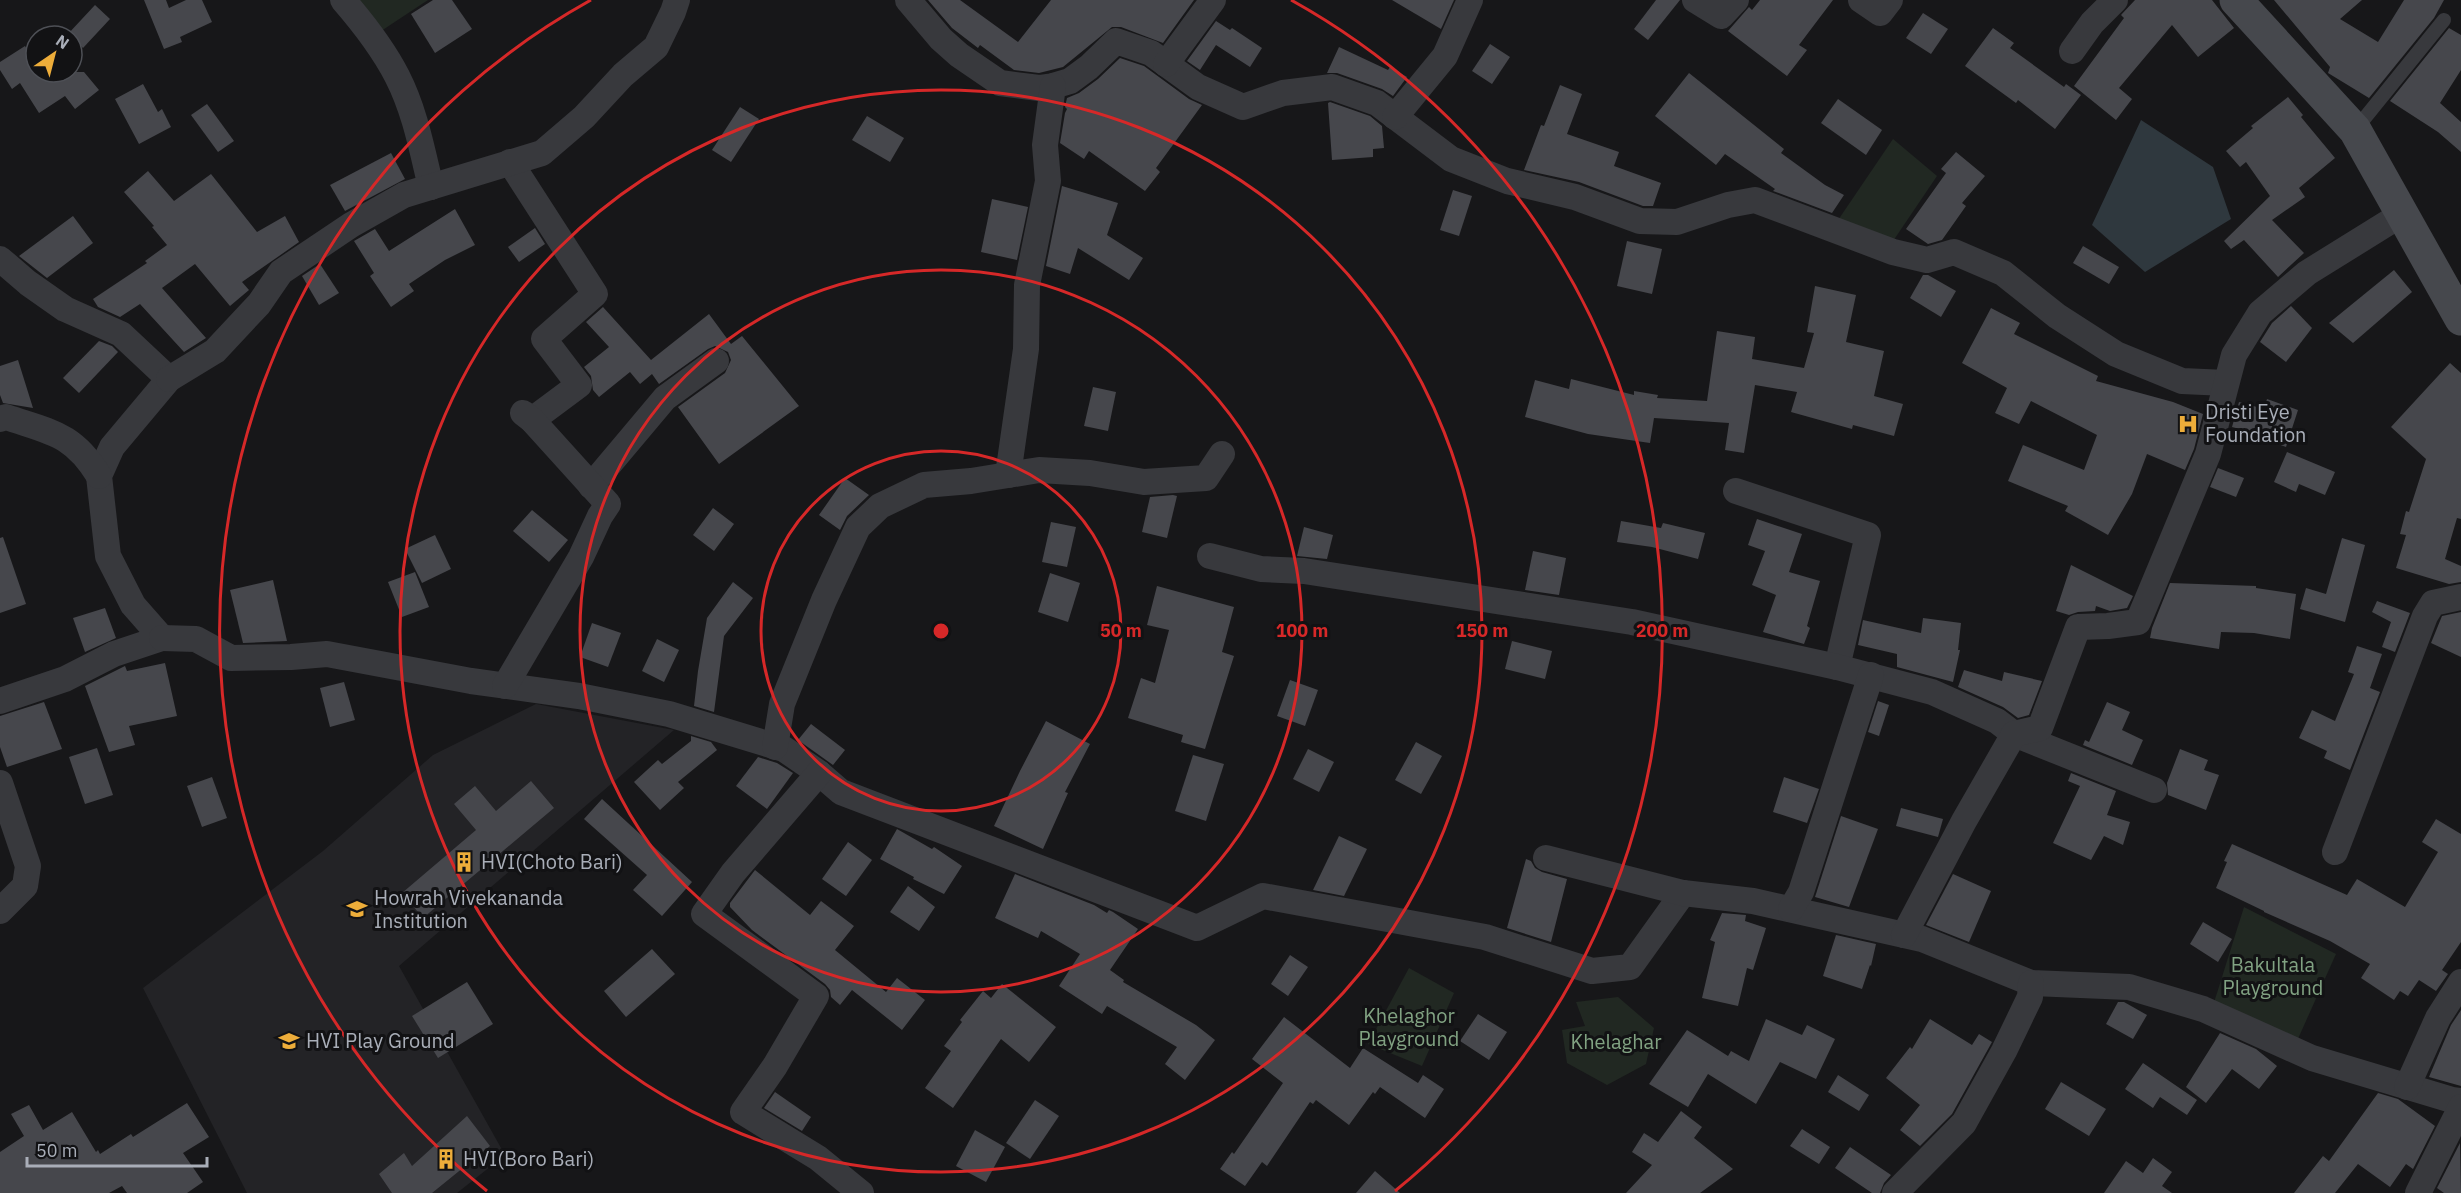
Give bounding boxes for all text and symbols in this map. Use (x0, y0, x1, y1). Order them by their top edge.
north arrow (24, 24, 84, 84)
text: N (52, 30, 73, 53)
place label: Dristi Eye Foundation (2205, 398, 2306, 448)
hospital icon: Dristi Eye Foundation (2176, 412, 2200, 436)
text: 50 m (1100, 619, 1142, 642)
text: 100 m (1276, 619, 1328, 642)
text: 150 m (1456, 619, 1508, 642)
text: 200 m (1636, 619, 1688, 642)
centre of rings (931, 621, 951, 641)
place label: HVI(Choto Bari) (481, 848, 623, 875)
building icon: HVI(Choto Bari) (452, 850, 476, 874)
place label: Howrah Vivekananda Institution (374, 884, 564, 934)
school or university icon: Howrah Vivekananda Institution (345, 897, 369, 921)
park label: Bakultala Playground (2223, 951, 2323, 1001)
park label: Khelaghor Playground (1359, 1002, 1459, 1052)
place label: HVI Play Ground (306, 1027, 455, 1054)
park label: Khelaghar (1570, 1028, 1662, 1055)
school or university icon: HVI Play Ground (277, 1029, 301, 1053)
scale bar (27, 1130, 207, 1168)
text: 50 m (36, 1139, 78, 1162)
place label: HVI(Boro Bari) (463, 1145, 594, 1172)
building icon: HVI(Boro Bari) (434, 1147, 458, 1171)

